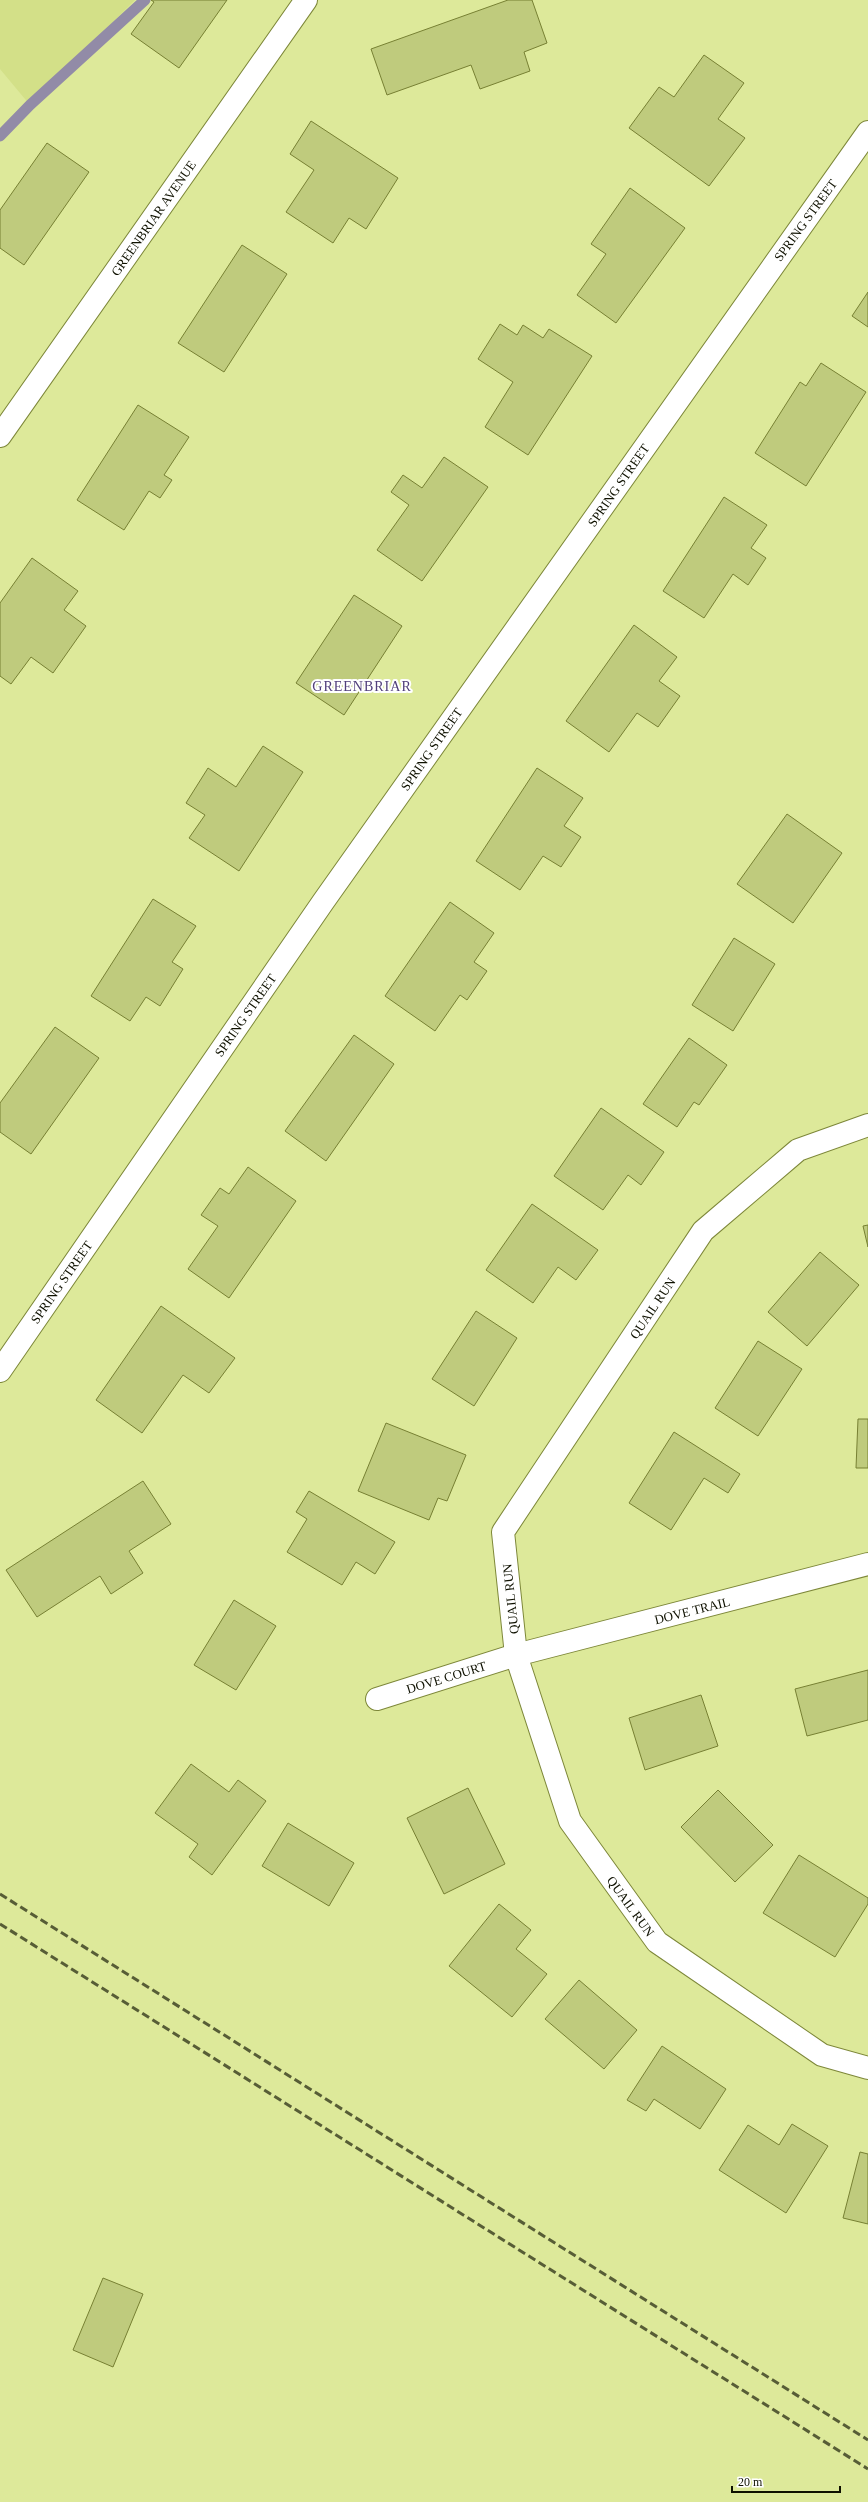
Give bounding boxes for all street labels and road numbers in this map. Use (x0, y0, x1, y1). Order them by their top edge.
street label: GREENBRIAR AVENUE (108, 158, 199, 279)
street label: SPRING STREET (771, 177, 840, 264)
street label: SPRING STREET (584, 441, 652, 529)
street label: SPRING STREET (397, 705, 465, 793)
street label: SPRING STREET (211, 971, 279, 1059)
street label: SPRING STREET (27, 1238, 95, 1326)
street label: QUAIL RUN (626, 1274, 679, 1342)
street label: QUAIL RUN (499, 1562, 522, 1635)
street label: DOVE TRAIL (653, 1594, 732, 1627)
street label: DOVE COURT (404, 1658, 488, 1697)
street label: QUAIL RUN (604, 1873, 658, 1940)

